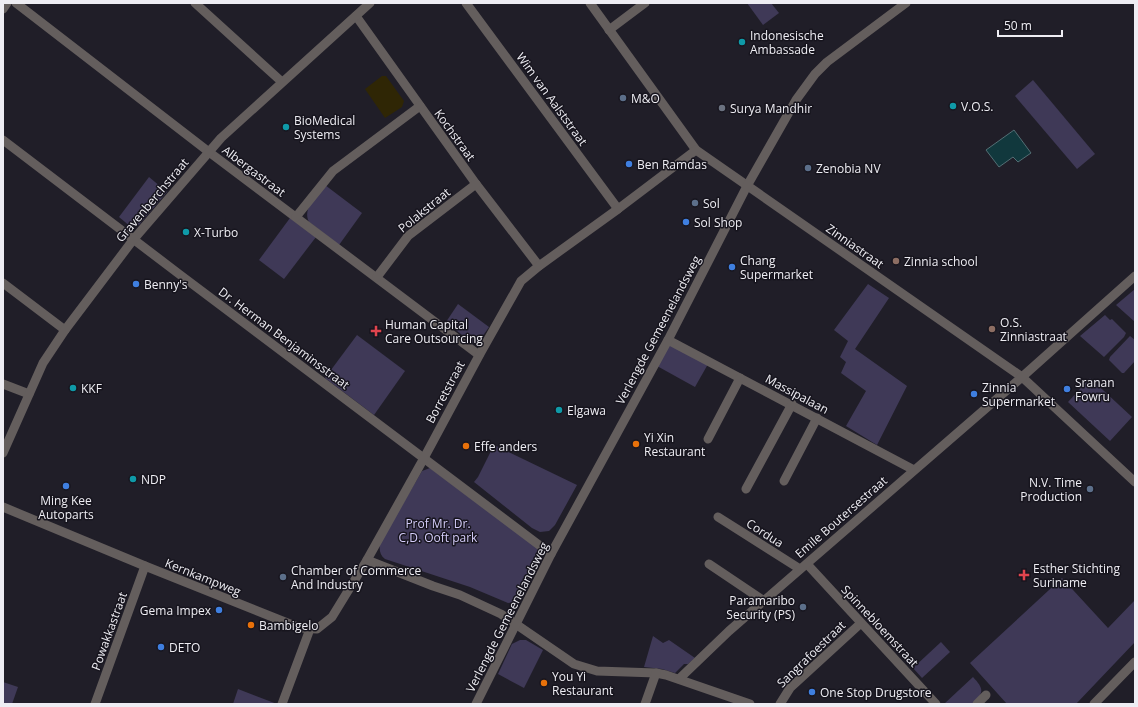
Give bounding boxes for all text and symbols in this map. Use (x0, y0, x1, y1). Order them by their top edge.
scale bar (998, 12, 1062, 38)
text: 50 m (1004, 17, 1032, 34)
place label: Indonesische Ambassade (750, 27, 824, 58)
marker: Indonesische Ambassade (737, 37, 747, 47)
street label: Wim van Aalststraat (512, 49, 592, 149)
place label: M&O (631, 90, 660, 107)
marker: M&O (618, 93, 628, 103)
place label: V.O.S. (961, 98, 994, 115)
place label: Surya Mandhir (730, 100, 812, 117)
marker: V.O.S. (948, 101, 958, 111)
marker: Surya Mandhir (717, 103, 727, 113)
street label: Kochstraat (430, 106, 480, 164)
place label: BioMedical Systems (294, 112, 355, 143)
marker: BioMedical Systems (281, 122, 291, 132)
street label: Albergastraat (219, 142, 289, 200)
street label: Gravenberchstraat (112, 154, 192, 246)
place label: Ben Ramdas (637, 156, 707, 173)
marker: Ben Ramdas (624, 159, 634, 169)
place label: Zenobia NV (816, 160, 881, 177)
marker: Zenobia NV (803, 163, 813, 173)
street label: Polakstraat (394, 184, 454, 236)
place label: Sol (703, 195, 720, 212)
marker: Sol (690, 198, 700, 208)
place label: Sol Shop (694, 214, 742, 231)
marker: Sol Shop (681, 217, 691, 227)
street label: Zinniastraat (823, 220, 887, 272)
place label: X-Turbo (194, 224, 238, 241)
marker: X-Turbo (181, 227, 191, 237)
street label: Verlengde Gemeenelandsweg (611, 252, 705, 407)
place label: Chang Supermarket (740, 252, 813, 283)
place label: Zinnia school (904, 253, 978, 270)
marker: Zinnia school (891, 256, 901, 266)
marker: Chang Supermarket (727, 262, 737, 272)
place label: Benny's (144, 276, 188, 293)
marker: Benny's (131, 279, 141, 289)
street label: Dr. Herman Benjaminsstraat (215, 283, 353, 393)
place label: O.S. Zinniastraat (1000, 314, 1067, 345)
place label: Human Capital Care Outsourcing (385, 316, 483, 347)
marker: O.S. Zinniastraat (987, 324, 997, 334)
marker: Human Capital Care Outsourcing (370, 325, 382, 337)
street label: Borretstraat (421, 358, 469, 426)
street label: Massipalaan (762, 370, 832, 418)
place label: Sranan Fowru (1075, 374, 1115, 405)
place label: Zinnia Supermarket (982, 379, 1055, 410)
place label: KKF (81, 380, 102, 397)
marker: KKF (68, 383, 78, 393)
marker: Sranan Fowru (1062, 384, 1072, 394)
marker: Zinnia Supermarket (969, 389, 979, 399)
place label: Elgawa (567, 402, 606, 419)
marker: Elgawa (554, 405, 564, 415)
place label: Yi Xin Restaurant (644, 429, 705, 460)
place label: Effe anders (474, 438, 538, 455)
marker: Yi Xin Restaurant (631, 439, 641, 449)
marker: Effe anders (461, 441, 471, 451)
place label: NDP (141, 471, 166, 488)
street label: Emile Boutersestraat (791, 472, 891, 562)
marker: NDP (128, 474, 138, 484)
place label: N.V. Time Production (1020, 474, 1082, 505)
marker: Ming Kee Autoparts (61, 481, 71, 491)
marker: N.V. Time Production (1085, 484, 1095, 494)
place label: Ming Kee Autoparts (38, 492, 94, 523)
park label: Prof Mr. Dr. C,D. Ooft park (399, 515, 478, 546)
street label: Cordua (743, 515, 787, 551)
street label: Verlengde Gemeenelandsweg (462, 539, 553, 695)
street label: Kernkampweg (163, 554, 244, 600)
place label: Esther Stichting Suriname (1033, 560, 1120, 591)
place label: Chamber of Commerce And Industry (291, 562, 422, 593)
marker: Esther Stichting Suriname (1018, 569, 1030, 581)
marker: Chamber of Commerce And Industry (278, 572, 288, 582)
street label: Spinnebloemstraat (838, 581, 922, 671)
street label: Powakkastraat (87, 589, 131, 673)
place label: Paramaribo Security (PS) (726, 592, 795, 623)
place label: Gema Impex (140, 602, 212, 619)
marker: Paramaribo Security (PS) (798, 602, 808, 612)
marker: Gema Impex (214, 605, 224, 615)
place label: Bambigelo (259, 617, 318, 634)
street label: Sangrafoestraat (773, 617, 849, 691)
marker: Bambigelo (246, 620, 256, 630)
place label: DETO (169, 639, 200, 656)
marker: DETO (156, 642, 166, 652)
place label: You Yi Restaurant (552, 668, 613, 699)
marker: You Yi Restaurant (539, 678, 549, 688)
place label: One Stop Drugstore (820, 684, 932, 701)
marker: One Stop Drugstore (807, 687, 817, 697)

